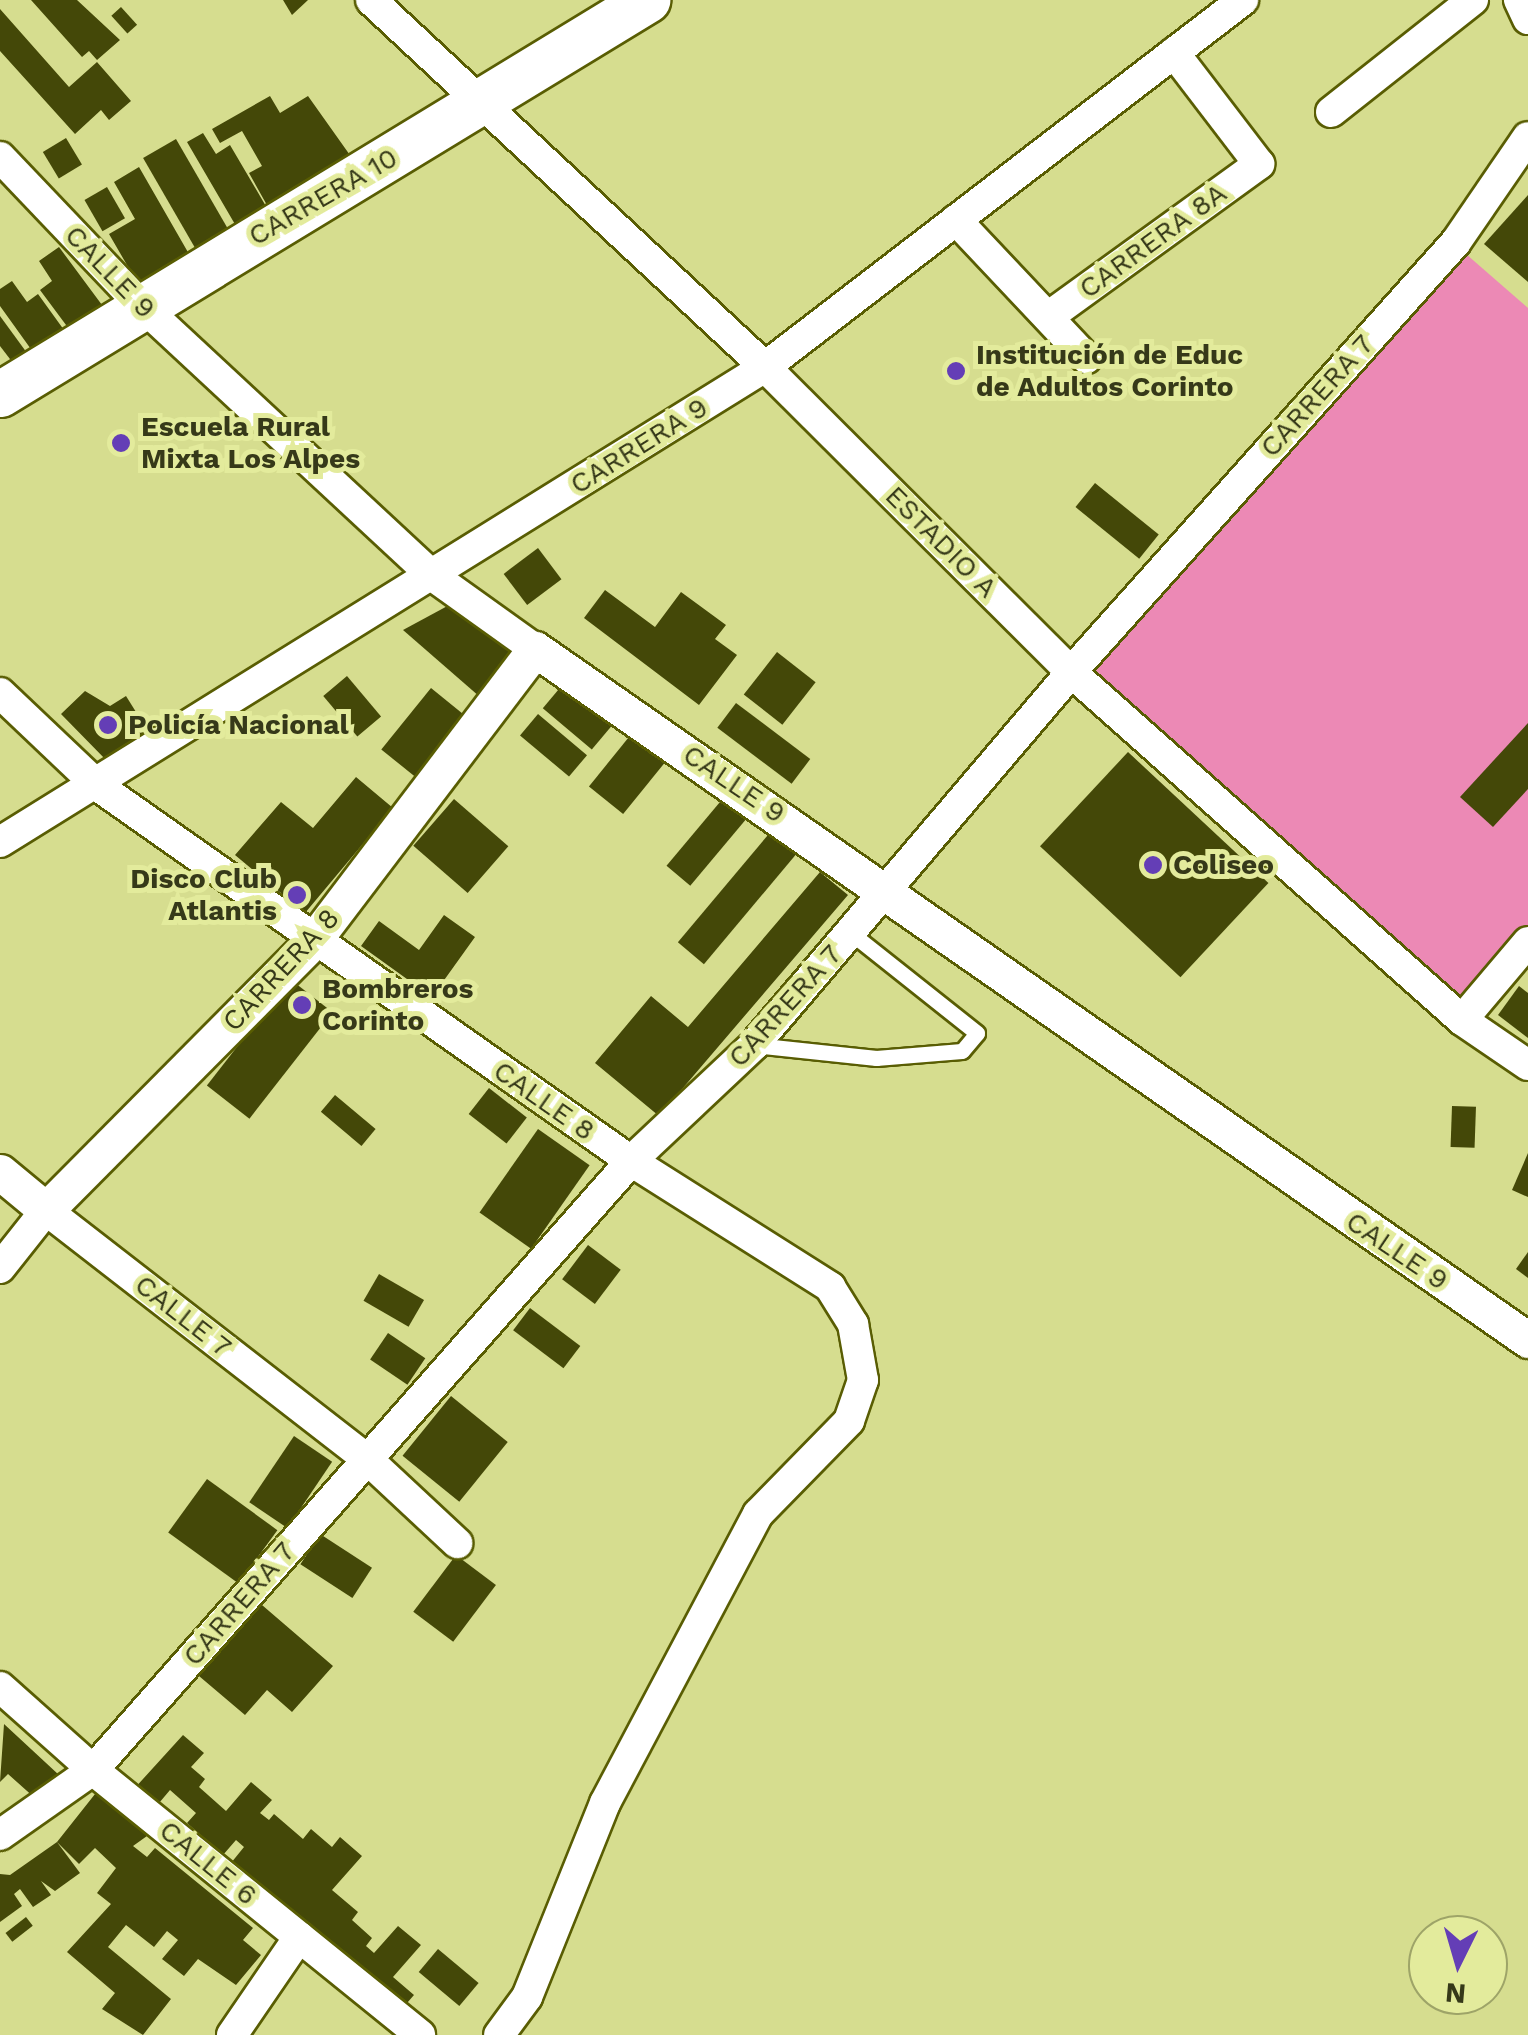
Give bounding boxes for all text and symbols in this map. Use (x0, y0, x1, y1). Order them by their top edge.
street label: CARRERA 10 (242, 141, 404, 253)
street label: CARRERA 8A (1072, 176, 1234, 306)
street label: CALLE 9 (58, 219, 162, 325)
street label: CARRERA 7 (1253, 327, 1381, 465)
place label: Institución de Educ de Adultos Corinto (976, 338, 1243, 404)
marker: Institución de Educ de Adultos Corinto (945, 360, 967, 382)
street label: CARRERA 9 (564, 390, 714, 502)
place label: Escuela Rural Mixta Los Alpes (141, 410, 361, 476)
marker: Escuela Rural Mixta Los Alpes (110, 432, 132, 454)
street label: ESTADIO A (878, 479, 1004, 605)
place label: Policía Nacional (128, 708, 349, 742)
marker: Policía Nacional (97, 714, 119, 736)
street label: CALLE 9 (677, 738, 791, 830)
place label: Coliseo (1173, 848, 1274, 882)
marker: Coliseo (1142, 854, 1164, 876)
place label: Disco Club Atlantis (130, 862, 277, 928)
marker: Disco Club Atlantis (286, 884, 308, 906)
street label: CARRERA 8 (215, 901, 347, 1039)
street label: CARRERA 7 (721, 937, 849, 1075)
place label: Bombreros Corinto (322, 972, 473, 1038)
marker: Bombreros Corinto (291, 994, 313, 1016)
street label: CALLE 8 (487, 1054, 601, 1148)
street label: CALLE 9 (1340, 1205, 1454, 1297)
street label: CALLE 7 (128, 1268, 238, 1364)
street label: CARRERA 7 (175, 1534, 303, 1674)
street label: CALLE 6 (153, 1814, 263, 1912)
north arrow (1408, 1915, 1508, 2015)
text: N (1444, 1976, 1467, 2011)

